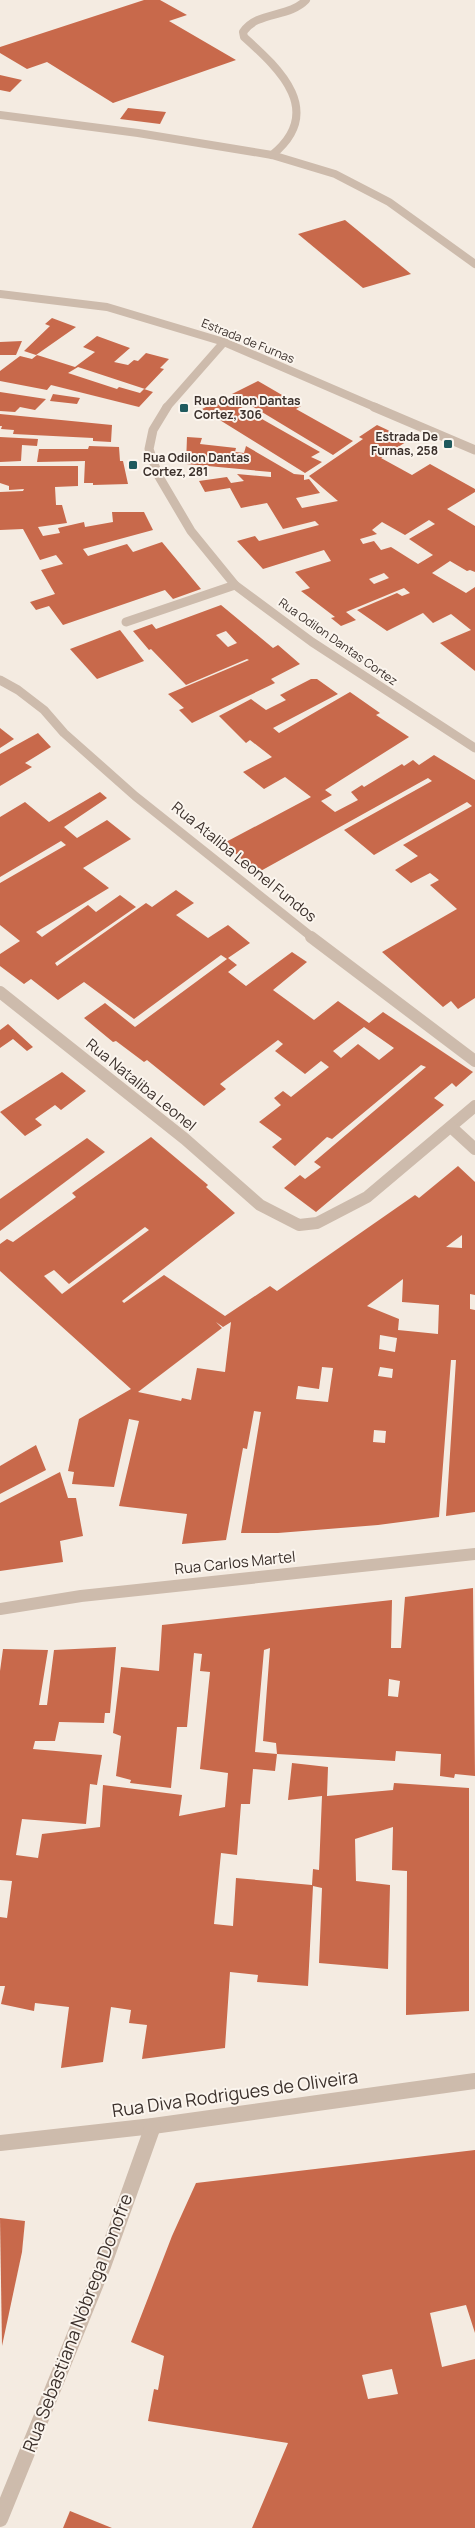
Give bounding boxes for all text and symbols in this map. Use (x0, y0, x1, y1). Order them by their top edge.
street label: Estrada de Furnas (199, 314, 297, 367)
place label: Rua Odilon Dantas Cortez, 306 (194, 392, 301, 423)
marker: Rua Odilon Dantas Cortez, 306 (178, 402, 190, 414)
place label: Estrada De Furnas, 258 (371, 428, 438, 459)
marker: Estrada De Furnas, 258 (442, 438, 454, 450)
place label: Rua Odilon Dantas Cortez, 281 (143, 449, 250, 480)
marker: Rua Odilon Dantas Cortez, 281 (127, 459, 139, 471)
street label: Rua Odilon Dantas Cortez (275, 594, 401, 689)
street label: Rua Ataliba Leonel Fundos (167, 797, 321, 927)
street label: Rua Nataliba Leonel (82, 1034, 201, 1136)
street label: Rua Carlos Martel (173, 1546, 297, 1579)
street label: Rua Diva Rodrigues de Oliveira (110, 2064, 359, 2122)
street label: Rua Sebastiana Nóbrega Donofre (17, 2190, 138, 2455)

